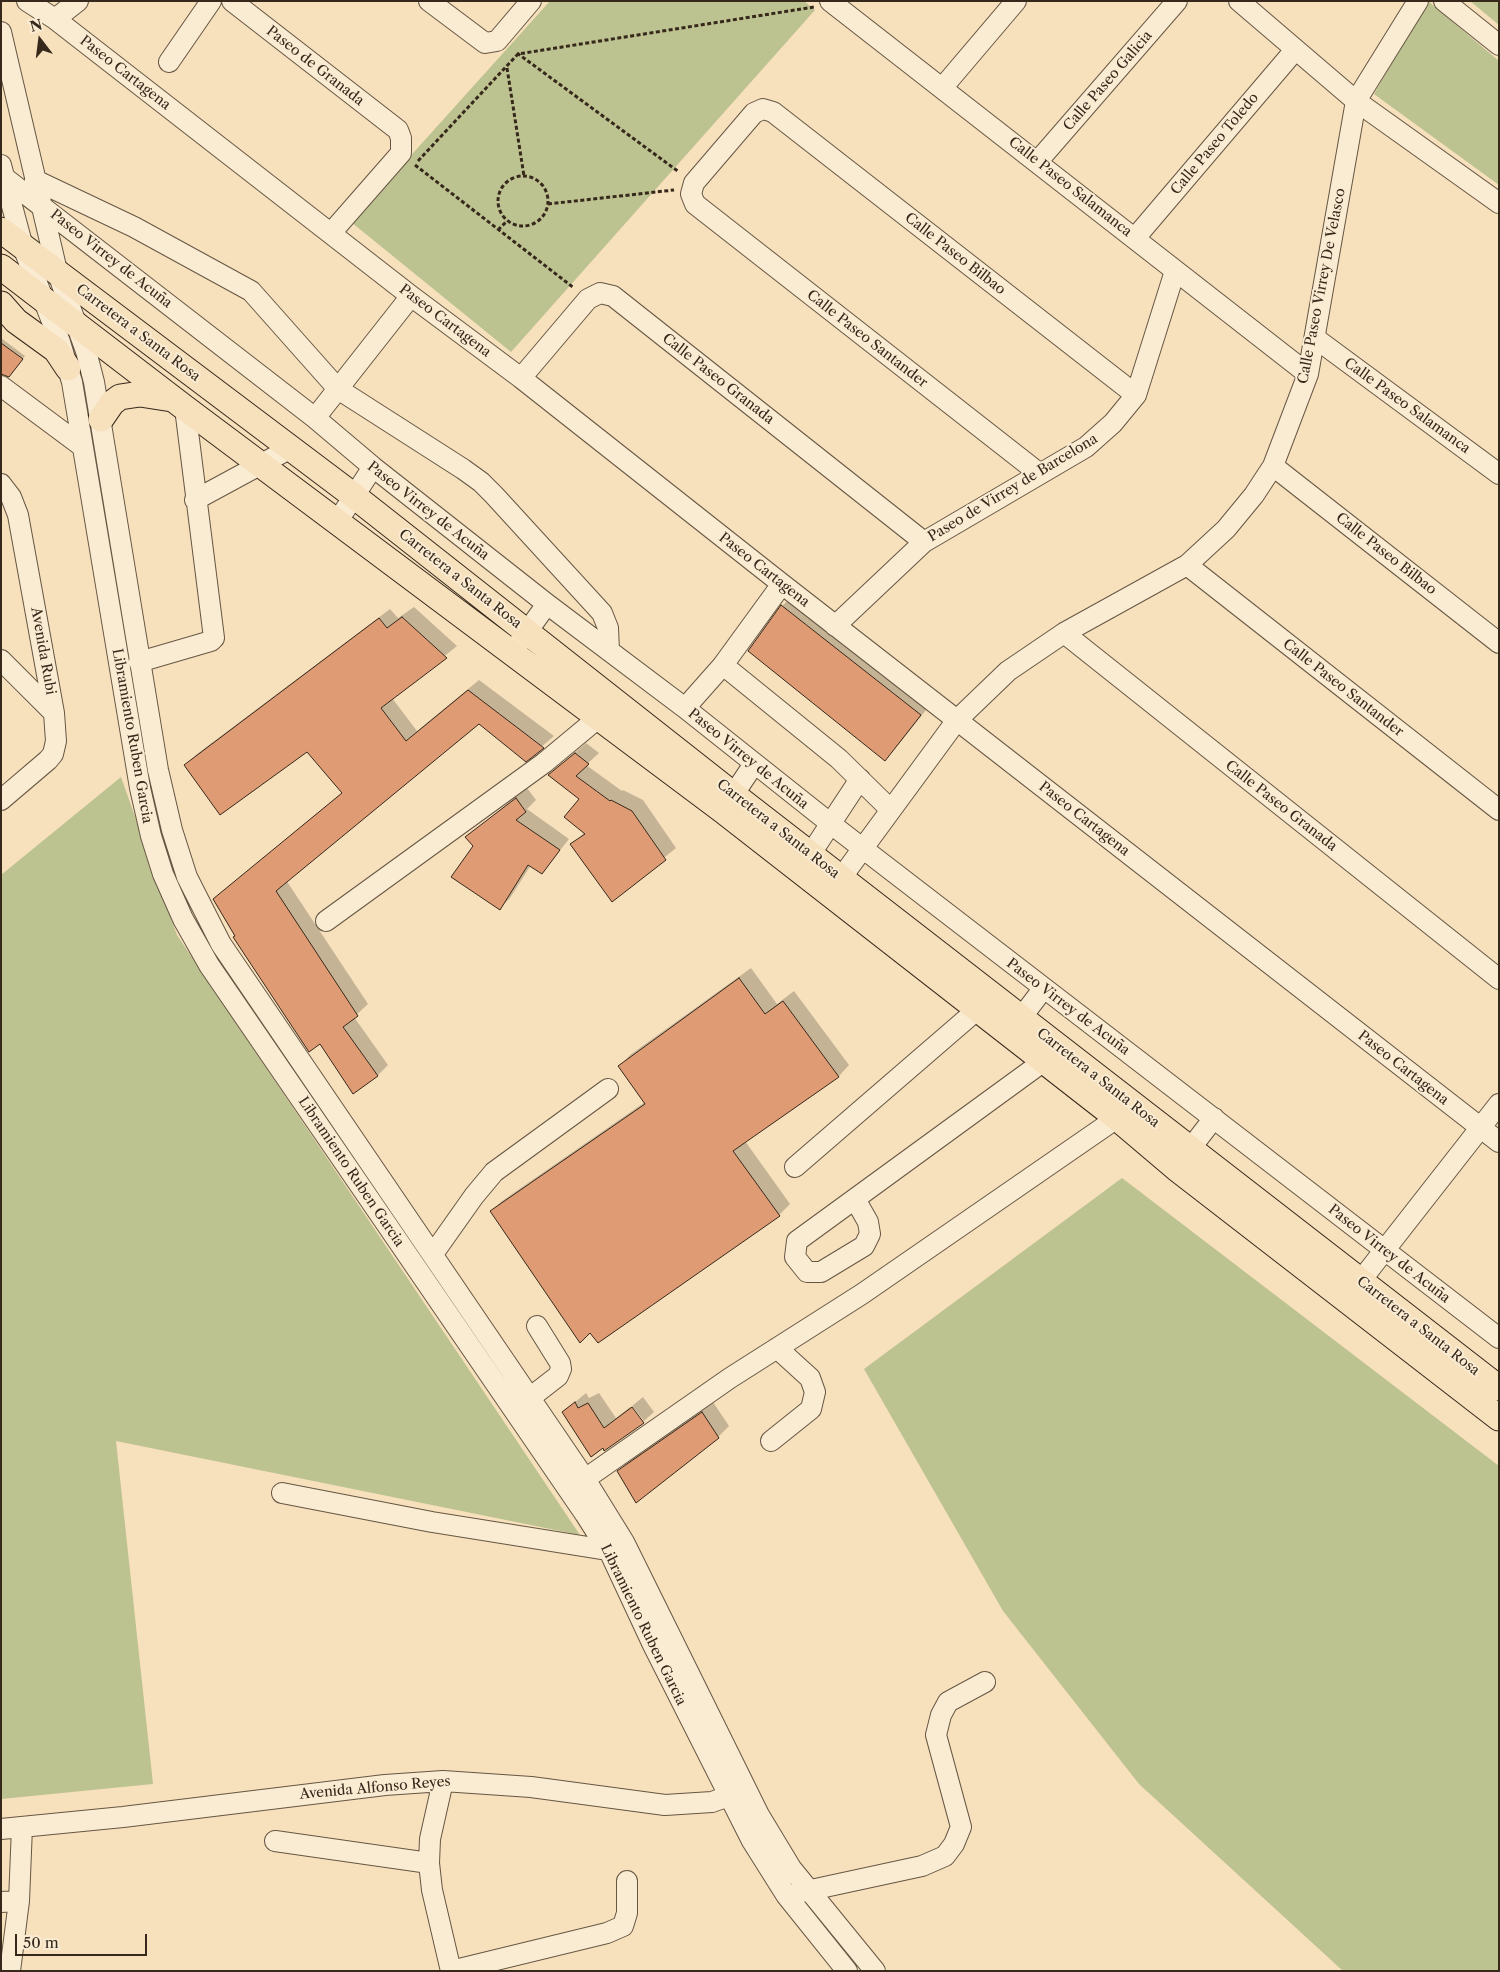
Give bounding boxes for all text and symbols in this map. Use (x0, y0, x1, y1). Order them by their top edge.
north arrow (15, 15, 65, 65)
text: N (28, 15, 44, 36)
street label: Paseo de Granada (263, 23, 367, 109)
street label: Calle Paseo Galicia (1060, 28, 1156, 134)
street label: Paseo Cartagena (76, 32, 174, 114)
street label: Calle Paseo Toledo (1168, 90, 1262, 198)
street label: Calle Paseo Salamanca (1005, 134, 1135, 240)
street label: Calle Paseo Virrey De Velasco (1295, 187, 1349, 385)
street label: Paseo Virrey de Acuña (47, 206, 175, 312)
street label: Calle Paseo Bilbao (901, 209, 1009, 299)
street label: Carretera a Santa Rosa (73, 281, 203, 385)
street label: Paseo Cartagena (396, 281, 494, 361)
street label: Calle Paseo Santander (803, 287, 931, 391)
street label: Calle Paseo Granada (659, 330, 777, 428)
street label: Calle Paseo Salamanca (1341, 355, 1473, 457)
street label: Paseo de Virrey de Barcelona (925, 431, 1101, 545)
street label: Paseo Virrey de Acuña (364, 458, 492, 564)
street label: Calle Paseo Bilbao (1332, 509, 1440, 599)
street label: Carretera a Santa Rosa (395, 526, 525, 632)
street label: Paseo Cartagena (715, 529, 813, 611)
street label: Avenida Rubi (27, 606, 59, 696)
street label: Calle Paseo Santander (1279, 636, 1407, 740)
street label: Libramiento Ruben Garcia (108, 647, 156, 825)
street label: Paseo Virrey de Acuña (684, 705, 812, 813)
street label: Calle Paseo Granada (1222, 757, 1340, 855)
street label: Carretera a Santa Rosa (713, 776, 843, 882)
street label: Paseo Cartagena (1035, 778, 1133, 860)
street label: Paseo Virrey de Acuña (1003, 955, 1133, 1059)
street label: Carretera a Santa Rosa (1033, 1025, 1163, 1131)
street label: Paseo Cartagena (1354, 1027, 1452, 1109)
street label: Libramiento Ruben Garcia (294, 1094, 408, 1250)
street label: Paseo Virrey de Acuña (1325, 1201, 1453, 1307)
street label: Carretera a Santa Rosa (1353, 1273, 1483, 1379)
street label: Libramiento Ruben Garcia (597, 1542, 689, 1708)
street label: Avenida Alfonso Reyes (299, 1773, 451, 1803)
scale bar (18, 1924, 150, 1956)
text: 50 m (23, 1933, 59, 1952)

